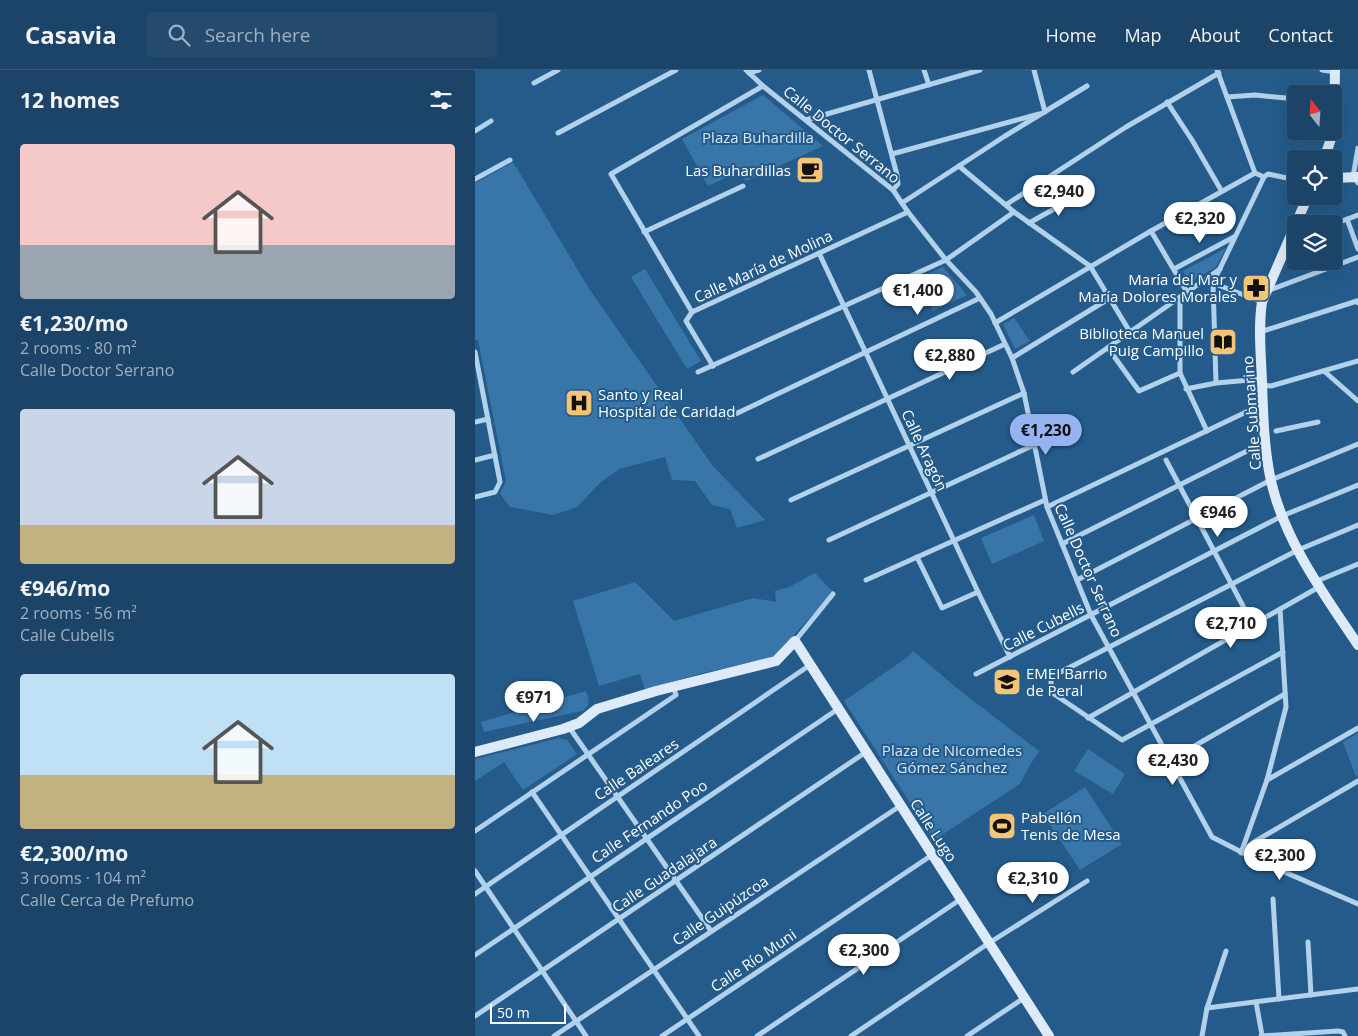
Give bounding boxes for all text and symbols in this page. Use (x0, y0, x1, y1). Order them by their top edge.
search box (147, 12, 497, 57)
text: Casavia (25, 18, 117, 51)
icon: search (165, 21, 193, 49)
text: Search here (205, 22, 311, 48)
text: Home (1046, 23, 1096, 47)
text: Map (1124, 23, 1162, 47)
text: About (1190, 23, 1240, 47)
text: Contact (1268, 23, 1333, 47)
street label: Calle Doctor Serrano (780, 81, 904, 187)
north arrow (1287, 85, 1343, 140)
map controls (1287, 85, 1342, 270)
text: 12 homes (20, 86, 120, 114)
icon: filters (427, 86, 455, 114)
park label: Plaza Buhardilla (702, 127, 814, 147)
button: locate (1287, 150, 1342, 205)
cafe icon: Las Buhardillas (795, 155, 825, 185)
place label: Las Buhardillas (685, 160, 791, 180)
pin: €2,940 (1018, 174, 1100, 217)
icon: home (193, 177, 283, 267)
text: €2,940 (1034, 180, 1084, 202)
pin: €2,320 (1159, 202, 1241, 244)
text: €2,320 (1175, 207, 1225, 229)
button: layers (1287, 215, 1342, 270)
street label: Calle María de Molina (690, 225, 836, 307)
place label: María del Mar y María Dolores Morales (1078, 269, 1237, 306)
pharmacy icon: María del Mar y María Dolores Morales (1241, 273, 1271, 303)
pin: €1,400 (877, 274, 959, 316)
text: €1,400 (893, 279, 943, 301)
text: €1,230/mo (20, 309, 128, 337)
place label: Biblioteca Manuel Puig Campillo (1079, 323, 1204, 360)
library icon: Biblioteca Manuel Puig Campillo (1208, 327, 1238, 357)
text: 2 rooms · 80 m² (20, 337, 137, 359)
pin: €2,880 (909, 338, 991, 381)
text: €2,880 (925, 344, 975, 366)
street label: Calle Submarino (1237, 355, 1265, 471)
text: Calle Doctor Serrano (20, 359, 174, 381)
place label: Santo y Real Hospital de Caridad (598, 384, 735, 421)
hospital icon: Santo y Real Hospital de Caridad (564, 388, 594, 418)
street label: Calle Aragón (897, 406, 953, 494)
pin: €1,230 (1005, 414, 1087, 456)
text: €1,230 (1021, 419, 1071, 441)
icon: home (193, 442, 283, 532)
pin: €946 (1188, 496, 1248, 538)
street label: Calle Doctor Serrano (1050, 500, 1128, 640)
text: €946 (1200, 501, 1236, 523)
text: €946/mo (20, 574, 110, 602)
street label: Calle Cubells (999, 597, 1087, 655)
text: 2 rooms · 56 m² (20, 602, 137, 624)
pin: €2,710 (1190, 606, 1272, 649)
text: €2,710 (1206, 612, 1256, 634)
text: Calle Cubells (20, 624, 115, 646)
place label: EMEI Barrio de Peral (1026, 663, 1107, 700)
school or university icon: EMEI Barrio de Peral (992, 667, 1022, 697)
pin: €971 (504, 680, 564, 723)
text: €971 (516, 686, 552, 708)
icon: home (193, 707, 283, 797)
street label: Calle Baleares (590, 733, 682, 805)
park label: Plaza de Nicomedes Gómez Sánchez (882, 740, 1022, 777)
pin: €2,430 (1132, 744, 1214, 786)
text: €2,430 (1148, 749, 1198, 771)
street label: Calle Fernando Poo (587, 775, 711, 867)
street label: Calle Lugo (906, 794, 962, 866)
place label: Pabellón Tenis de Mesa (1021, 807, 1121, 844)
sports icon: Pabellón Tenis de Mesa (987, 811, 1017, 841)
street label: Calle Guadalajara (608, 832, 720, 916)
pin: €2,300 (1239, 838, 1321, 881)
text: €2,300/mo (20, 839, 128, 867)
text: €2,300 (1255, 844, 1305, 866)
pin: €2,310 (992, 862, 1074, 904)
text: 3 rooms · 104 m² (20, 867, 146, 889)
text: €2,310 (1008, 867, 1058, 889)
street label: Calle Guipúzcoa (668, 871, 772, 949)
text: Calle Cerca de Prefumo (20, 889, 194, 911)
street label: Calle Río Muni (706, 924, 800, 996)
pin: €2,300 (823, 934, 905, 976)
text: €2,300 (839, 939, 889, 961)
scale bar (490, 1001, 566, 1024)
text: 50 m (497, 1003, 530, 1022)

